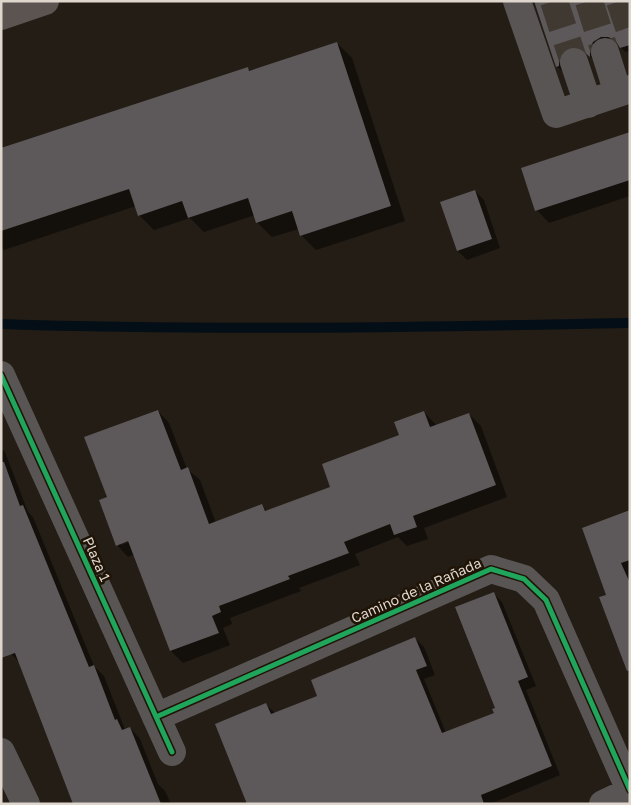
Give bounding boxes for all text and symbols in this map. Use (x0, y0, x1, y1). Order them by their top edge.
street label: Plaza 1 (80, 534, 114, 584)
street label: Camino de la Rañada (348, 554, 484, 626)

